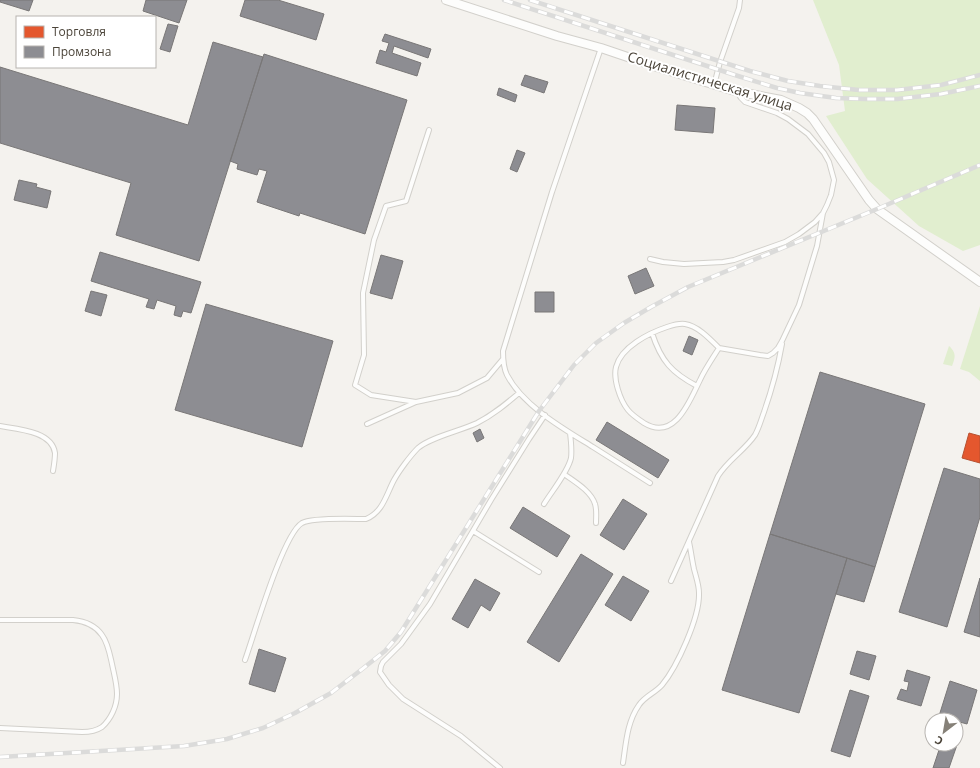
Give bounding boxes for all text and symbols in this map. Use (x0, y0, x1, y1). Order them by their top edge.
legend (16, 16, 156, 68)
text: Торговля (52, 23, 106, 40)
text: Промзона (52, 43, 111, 60)
street label: Социалистическая улица (625, 46, 795, 115)
north arrow (924, 712, 964, 752)
text: С (932, 733, 945, 749)

